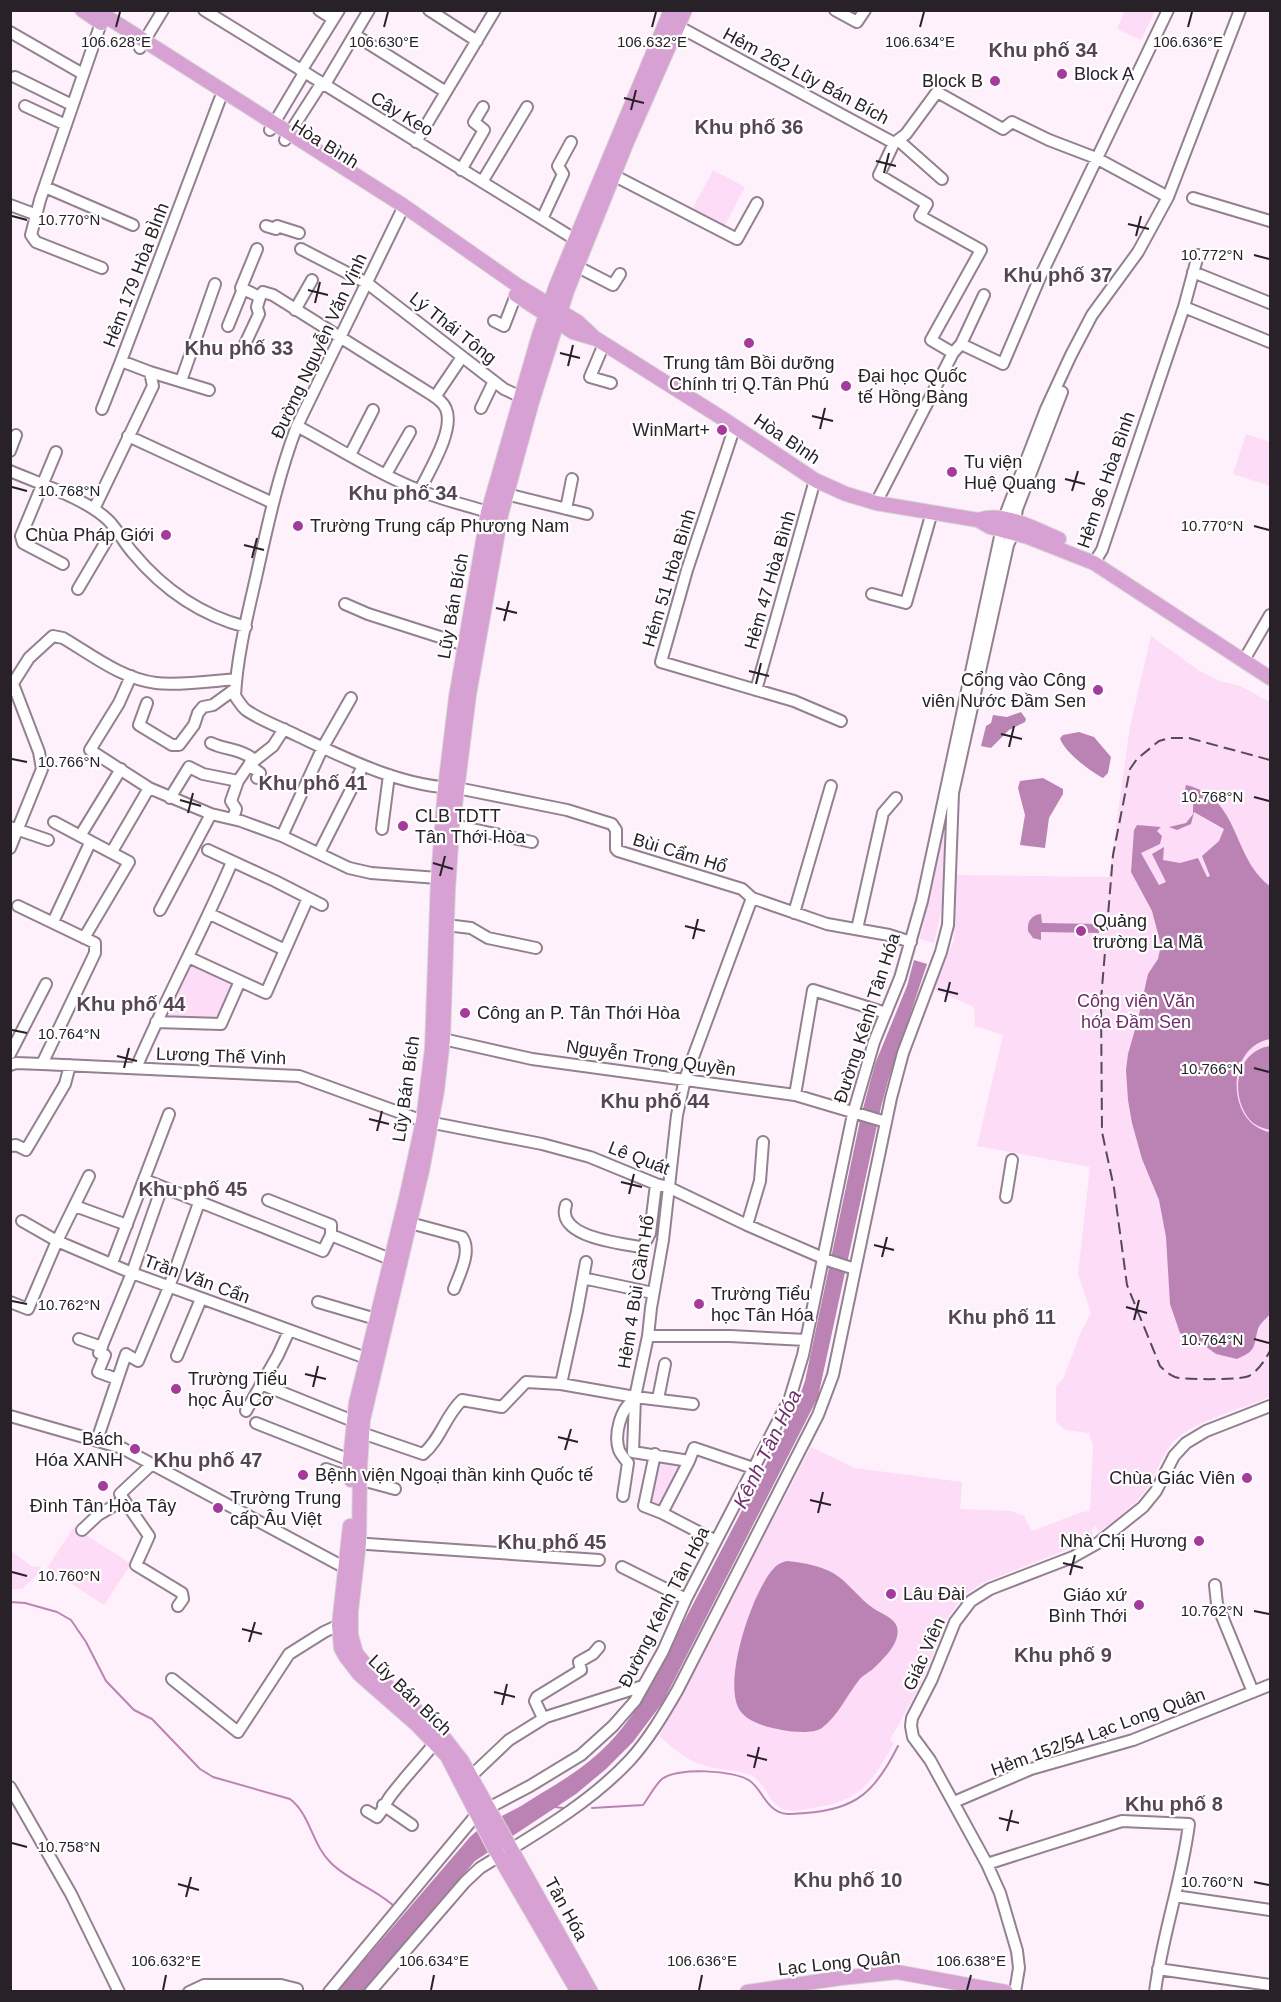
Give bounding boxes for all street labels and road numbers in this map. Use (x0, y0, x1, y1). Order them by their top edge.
street label: Hẻm 262 Lũy Bán Bích (720, 24, 892, 128)
street label: Cây Keo (367, 88, 437, 140)
street label: Hòa Bình (288, 116, 362, 172)
street label: Hẻm 179 Hòa BÌnh (99, 200, 173, 350)
street label: Đường Nguyễn Văn Vịnh (266, 250, 371, 442)
street label: Lý Thái Tông (406, 288, 500, 368)
street label: Hẻm 96 Hòa Bình (1073, 409, 1139, 551)
street label: Hòa Bình (750, 410, 824, 468)
street label: Hẻm 51 Hòa Bình (639, 507, 699, 649)
street label: Hẻm 47 Hòa Bình (741, 508, 799, 652)
street label: Lũy Bán Bích (434, 552, 472, 660)
street label: Bùi Cẩm Hổ (631, 829, 729, 877)
street label: Đường Kênh Tân Hóa (830, 930, 904, 1106)
street label: Lũy Bán Bích (389, 1035, 423, 1143)
street label: Nguyễn Trọng Quyền (565, 1035, 737, 1080)
street label: Lương Thế Vinh (156, 1044, 286, 1068)
street label: Lê Quát (606, 1137, 672, 1179)
street label: Hẻm 4 Bùi Cầm Hổ (614, 1214, 658, 1370)
street label: Trần Văn Cẩn (141, 1251, 253, 1307)
street label: Đường Kênh Tân Hóa (615, 1522, 714, 1691)
street label: Giác Viên (899, 1614, 949, 1694)
street label: Lũy Bán Bích (365, 1651, 455, 1739)
street label: Hẻm 152/54 Lạc Long Quân (988, 1684, 1208, 1780)
street label: Tân Hóa (541, 1874, 592, 1945)
street label: Lạc Long Quân (777, 1947, 901, 1979)

